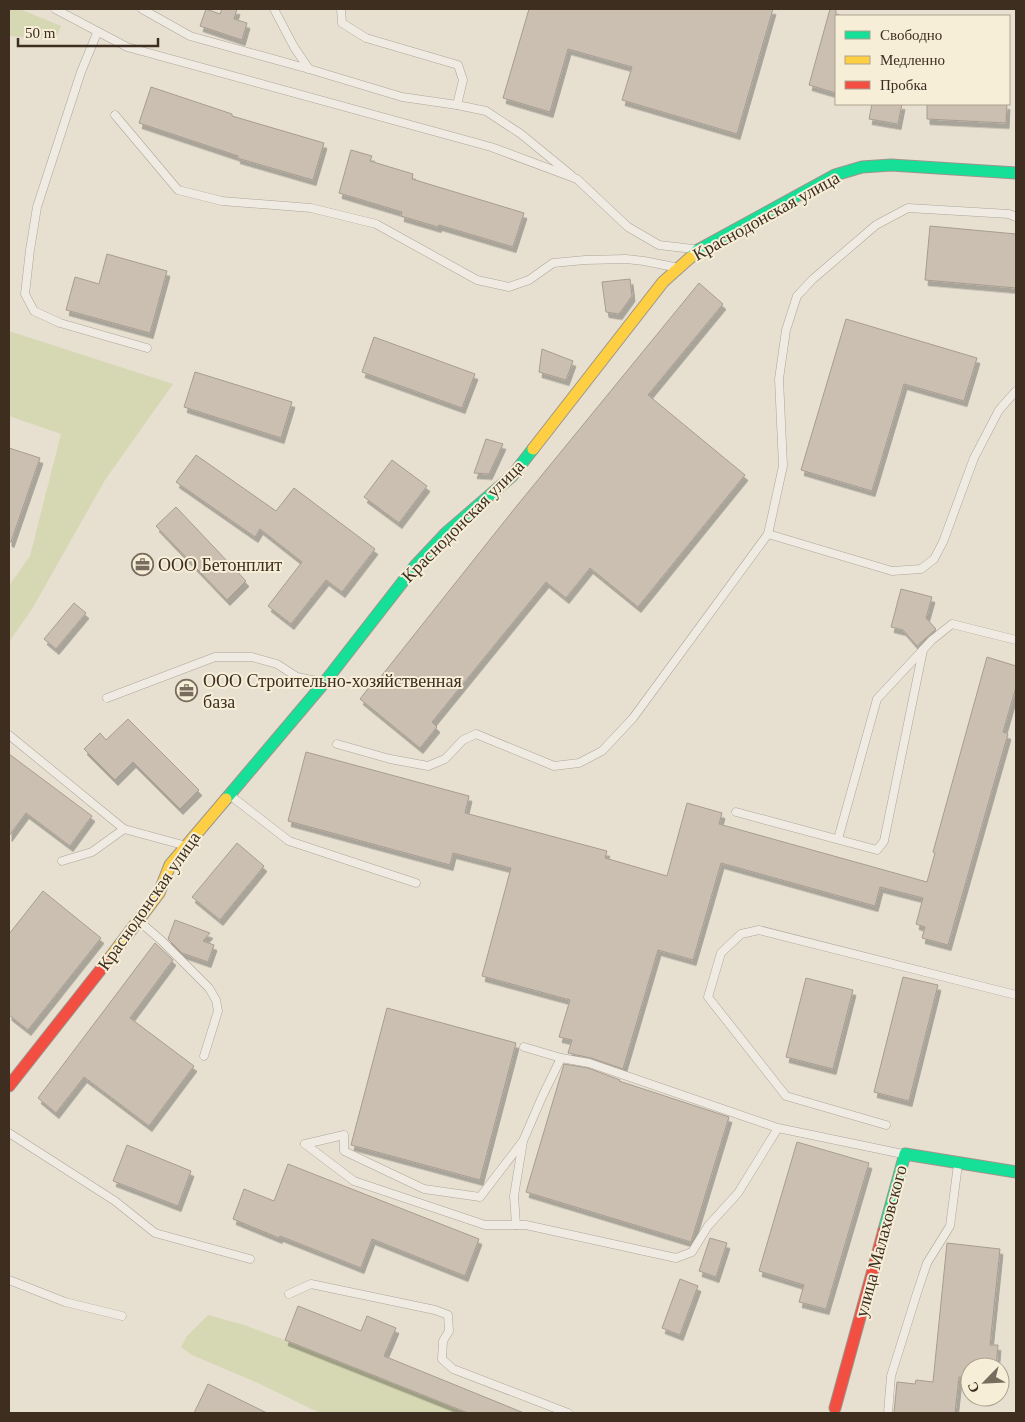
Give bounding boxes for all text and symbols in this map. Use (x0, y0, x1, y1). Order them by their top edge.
scale bar (18, 15, 158, 47)
legend (835, 15, 1010, 105)
text: 50 m (25, 25, 56, 41)
text: Свободно (880, 27, 942, 43)
text: Медленно (880, 52, 945, 68)
text: Пробка (880, 77, 928, 93)
street label: Краснодонская улица (689, 167, 843, 265)
street label: Краснодонская улица (398, 456, 528, 586)
office icon: ООО Бетонплит (130, 553, 154, 577)
place label: ООО Бетонплит (158, 555, 282, 575)
place label: ООО Строительно-хозяйственная база (203, 671, 462, 712)
office icon: ООО Строительно-хозяйственная база (175, 679, 199, 703)
street label: Краснодонская улица (94, 828, 204, 974)
street label: улица Малаховского (851, 1163, 911, 1319)
north arrow (960, 1357, 1010, 1407)
text: С (965, 1379, 982, 1395)

